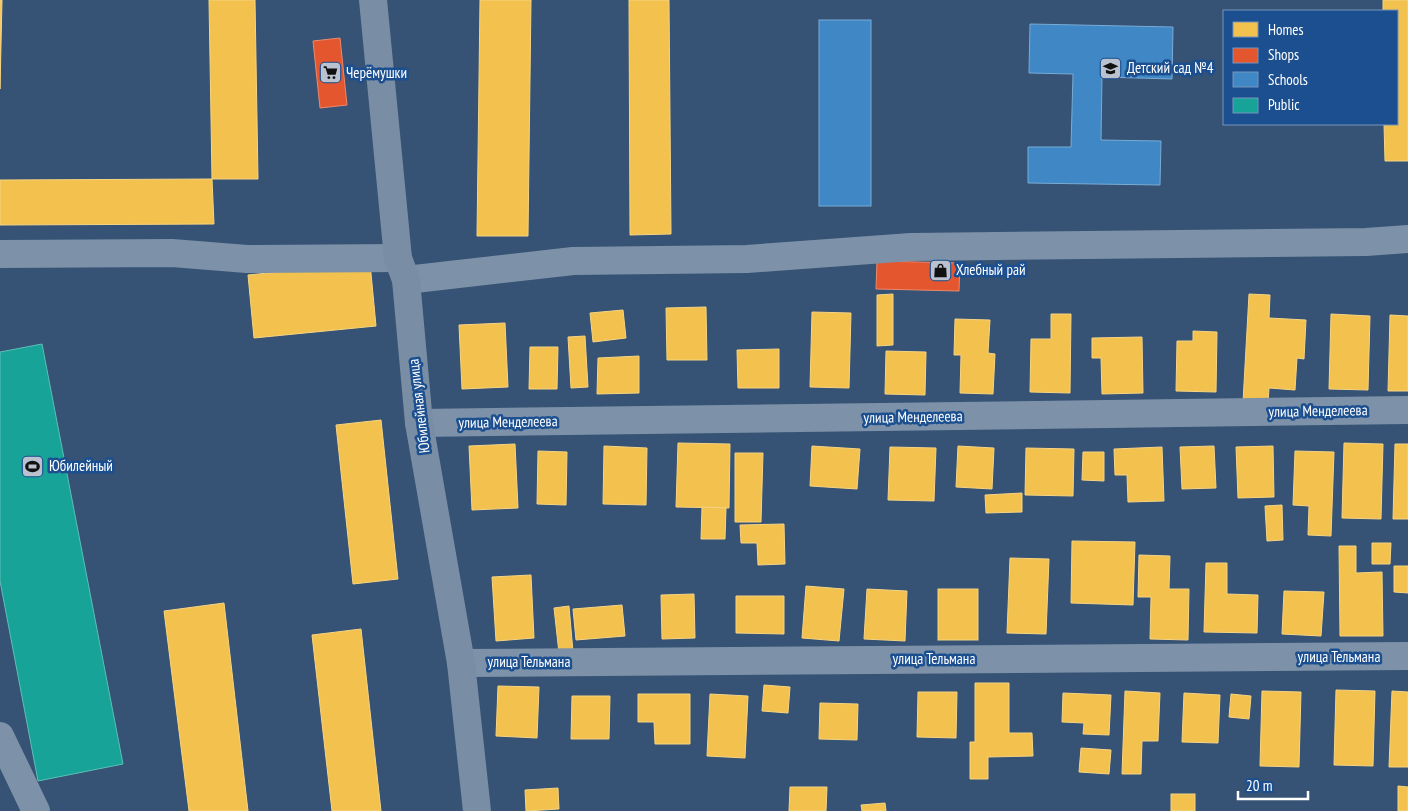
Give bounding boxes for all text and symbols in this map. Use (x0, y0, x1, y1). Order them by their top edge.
legend (1223, 10, 1398, 125)
text: Homes (1268, 20, 1304, 39)
text: Shops (1268, 45, 1299, 64)
school or university icon: Детский сад №4 (1099, 56, 1123, 80)
place label: Детский сад №4 (1127, 58, 1214, 77)
supermarket icon: Черёмушки (318, 61, 342, 85)
place label: Черёмушки (346, 63, 407, 82)
text: Schools (1268, 70, 1308, 89)
text: Public (1268, 95, 1300, 114)
shop icon: Хлебный рай (928, 258, 952, 282)
place label: Хлебный рай (956, 260, 1026, 279)
street label: Юбилейная улица (403, 358, 434, 454)
street label: улица Менделеева (1268, 400, 1368, 421)
street label: улица Менделеева (863, 406, 963, 427)
street label: улица Менделеева (458, 411, 558, 432)
sports icon: Юбилейный (21, 454, 45, 478)
place label: Юбилейный (49, 456, 113, 475)
street label: улица Тельмана (1298, 647, 1380, 666)
street label: улица Тельмана (893, 649, 975, 668)
street label: улица Тельмана (488, 652, 570, 671)
scale bar (1238, 768, 1308, 800)
text: 20 m (1246, 776, 1272, 795)

